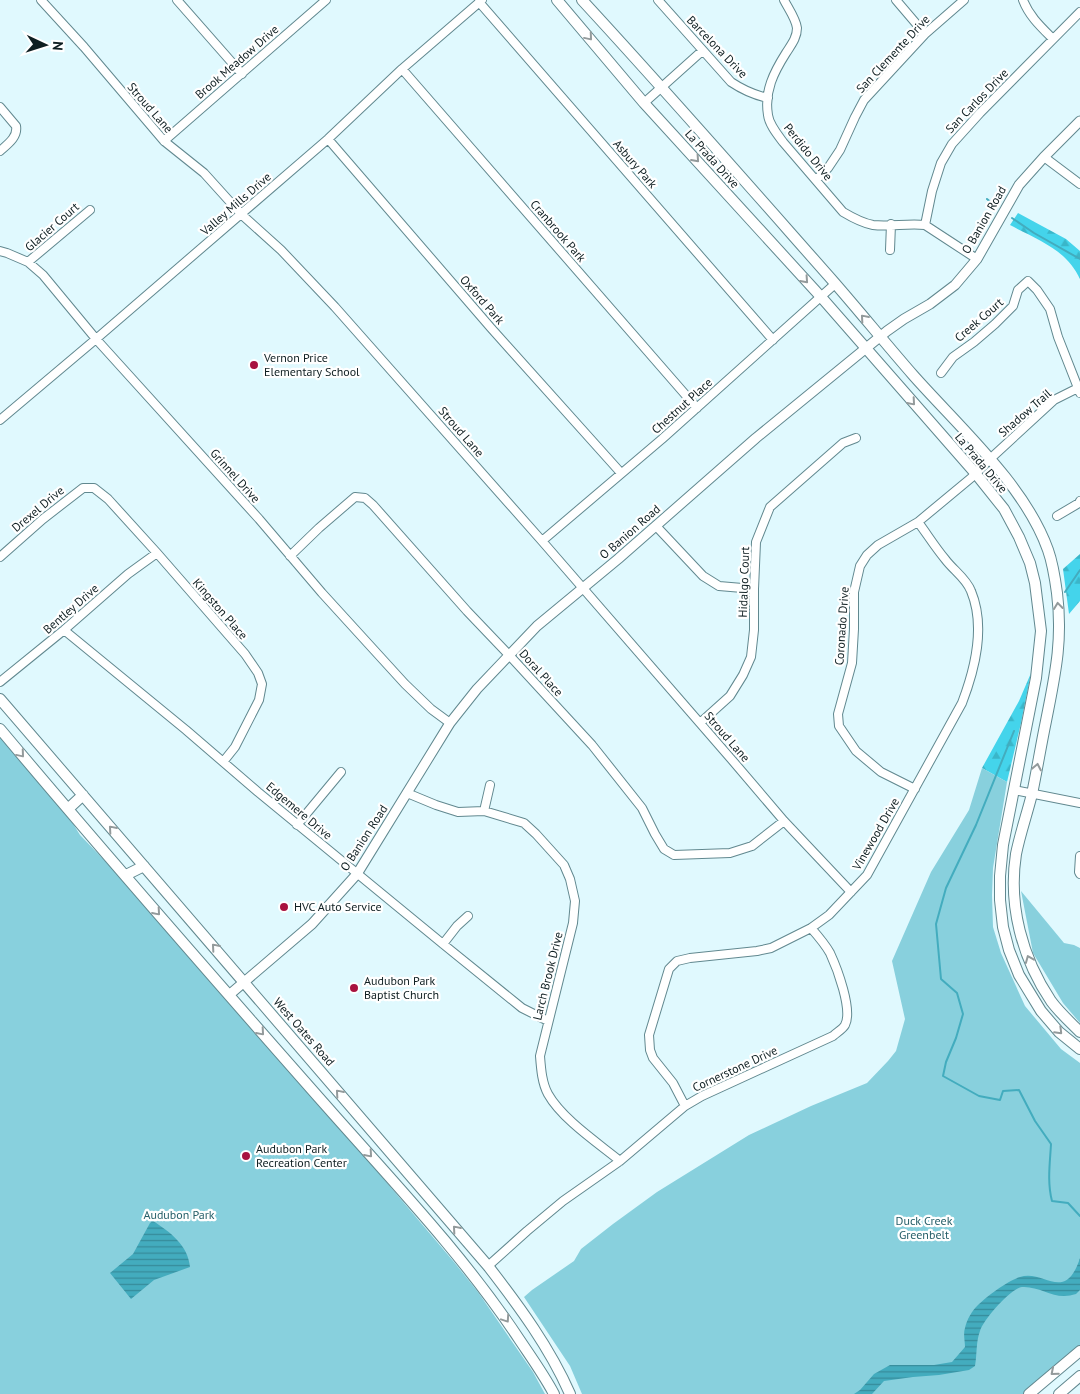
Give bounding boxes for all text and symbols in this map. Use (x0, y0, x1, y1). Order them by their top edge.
street label: Barcelona Drive (684, 12, 751, 81)
street label: San Clemente Drive (853, 12, 933, 96)
north arrow (20, 20, 70, 70)
street label: Brook Meadow Drive (192, 21, 281, 102)
one-way arrow (583, 32, 592, 41)
text: N (49, 41, 67, 51)
street label: San Carlos Drive (942, 65, 1011, 136)
street label: Stroud Lane (124, 79, 176, 136)
street label: Perdido Drive (781, 120, 836, 183)
street label: La Prada Drive (682, 126, 743, 191)
street label: Asbury Park (610, 136, 661, 191)
one-way arrow (690, 154, 699, 163)
street label: Valley Mills Drive (197, 169, 274, 239)
street label: O Banion Road (958, 183, 1009, 256)
street label: Cranbrook Park (527, 197, 590, 265)
street label: Glacier Court (22, 199, 82, 254)
street label: Oxford Park (457, 272, 508, 327)
one-way arrow (799, 274, 808, 283)
street label: Creek Court (951, 295, 1006, 345)
one-way arrow (861, 314, 870, 323)
place label: Vernon Price Elementary School (263, 350, 360, 379)
marker: Vernon Price Elementary School (248, 359, 260, 371)
street label: Chestnut Place (648, 375, 715, 437)
street label: Shadow Trail (995, 385, 1055, 440)
one-way arrow (906, 396, 915, 405)
street label: Stroud Lane (435, 403, 487, 460)
street label: La Prada Drive (952, 430, 1011, 496)
street label: Grinnel Drive (207, 446, 264, 506)
street label: Drexel Drive (9, 483, 67, 535)
street label: O Banion Road (596, 501, 663, 562)
street label: Hidalgo Court (735, 546, 752, 618)
street label: Kingston Place (190, 575, 251, 642)
street label: Bentley Drive (40, 581, 101, 637)
street label: Coronado Drive (831, 586, 852, 666)
one-way arrow (1053, 602, 1064, 610)
street label: Doral Place (516, 646, 566, 699)
street label: Stroud Lane (701, 708, 753, 765)
one-way arrow (16, 748, 24, 757)
one-way arrow (1031, 762, 1042, 771)
street label: Edgemere Drive (263, 779, 335, 843)
street label: Vinewood Drive (848, 795, 902, 873)
street label: O Banion Road (337, 802, 391, 874)
one-way arrow (109, 825, 118, 834)
place label: HVC Auto Service (294, 899, 382, 914)
marker: HVC Auto Service (278, 901, 290, 913)
one-way arrow (152, 906, 160, 915)
street label: Larch Brook Drive (529, 930, 566, 1022)
one-way arrow (211, 944, 220, 953)
one-way arrow (1024, 956, 1034, 964)
place label: Audubon Park Baptist Church (364, 973, 439, 1002)
marker: Audubon Park Baptist Church (348, 982, 360, 994)
street label: West Oates Road (271, 994, 338, 1069)
one-way arrow (1054, 1025, 1063, 1034)
one-way arrow (255, 1026, 264, 1035)
street label: Cornerstone Drive (690, 1042, 780, 1095)
one-way arrow (336, 1089, 345, 1098)
place label: Audubon Park Recreation Center (256, 1141, 347, 1170)
one-way arrow (363, 1148, 372, 1157)
marker: Audubon Park Recreation Center (240, 1150, 252, 1162)
park label: Audubon Park (143, 1207, 215, 1222)
park label: Duck Creek Greenbelt (896, 1213, 953, 1242)
one-way arrow (453, 1226, 462, 1235)
one-way arrow (500, 1313, 509, 1323)
one-way arrow (1051, 1366, 1060, 1375)

